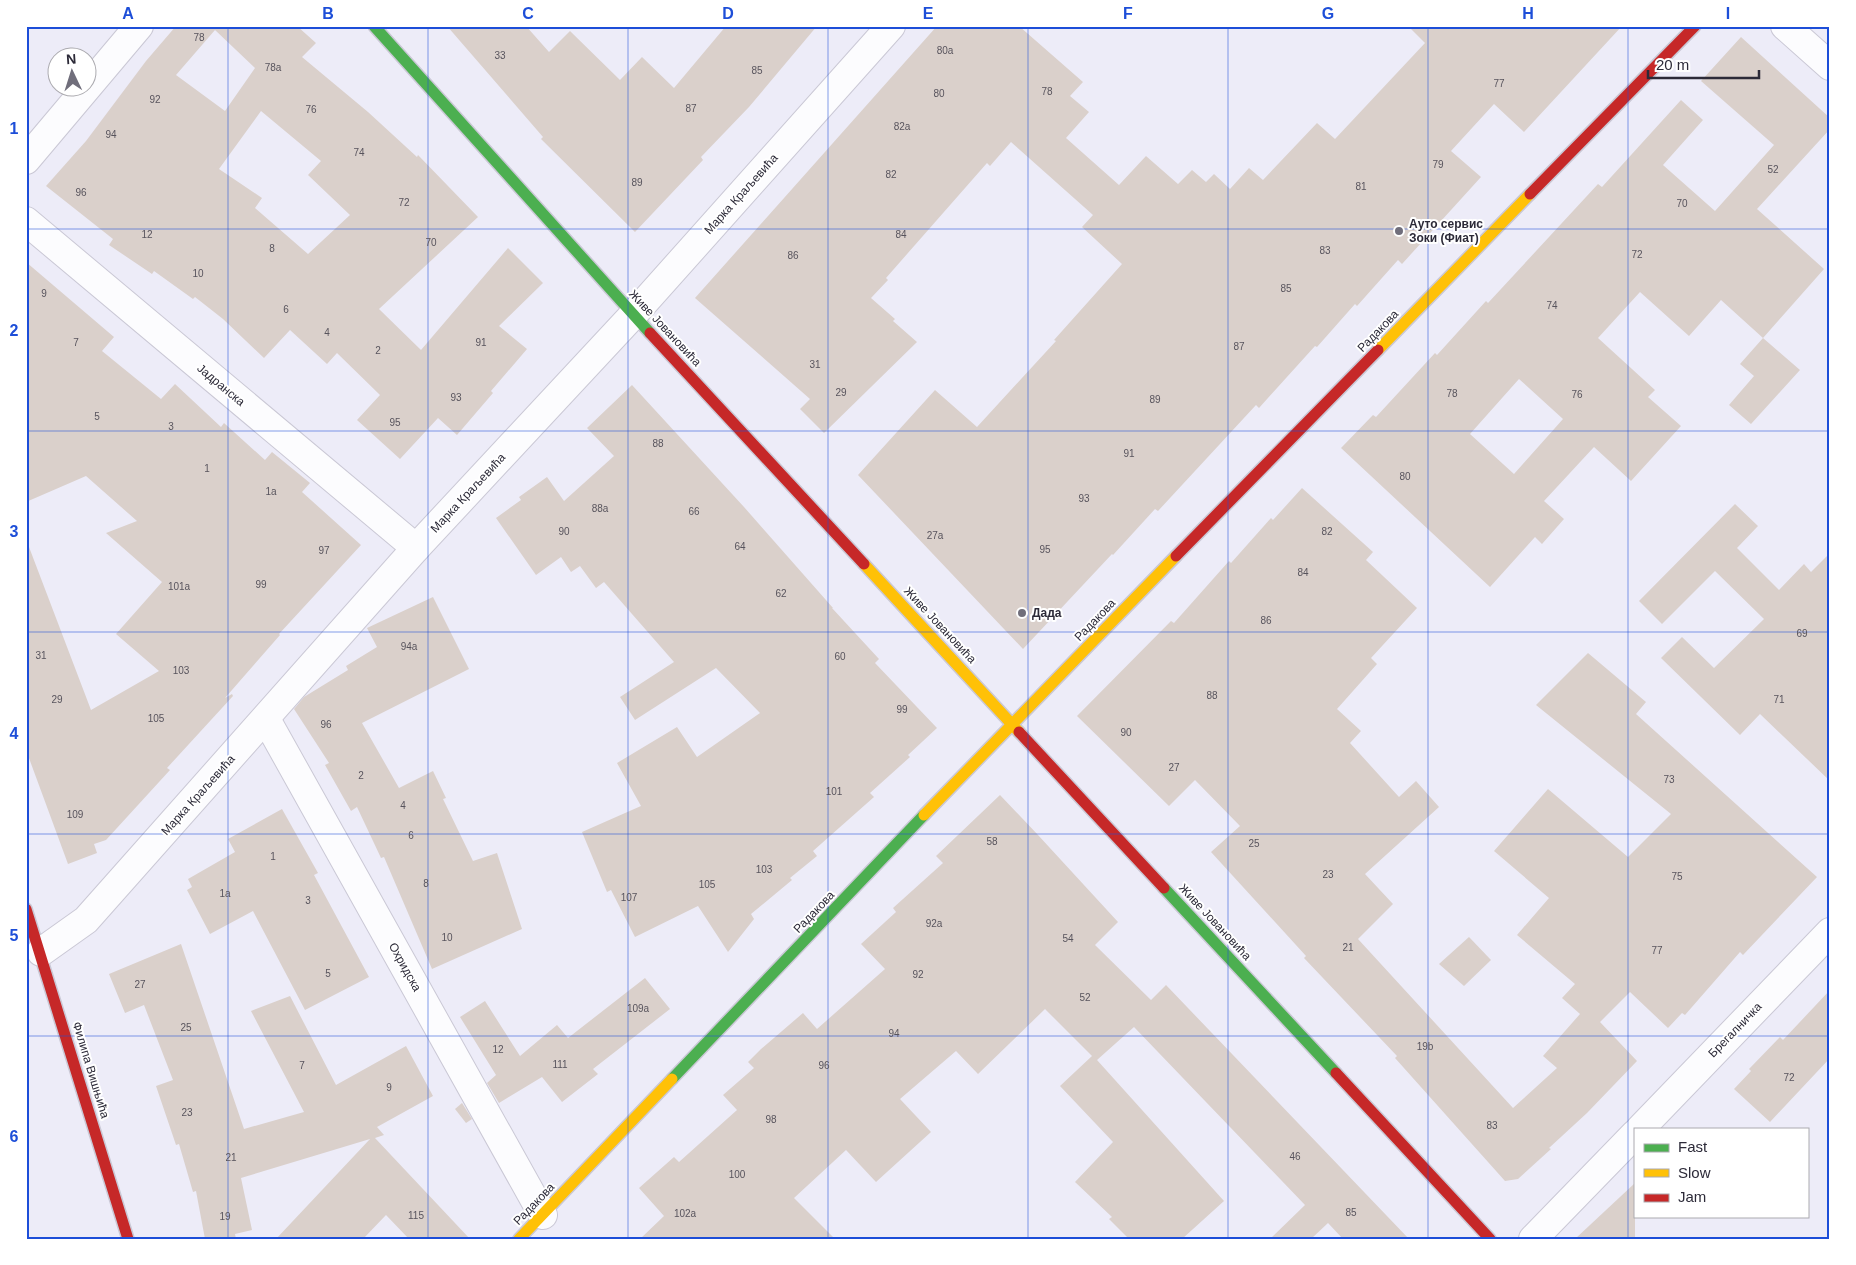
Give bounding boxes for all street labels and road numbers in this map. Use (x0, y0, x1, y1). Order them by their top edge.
street label: Марка Краљевића (701, 151, 781, 237)
street label: Живе Јовановића (626, 287, 704, 369)
street label: Радакова (1355, 307, 1402, 355)
street label: Јадранска (194, 361, 248, 409)
street label: Марка Краљевића (428, 450, 509, 536)
street label: Живе Јовановића (901, 584, 979, 666)
street label: Радакова (1072, 596, 1119, 644)
street label: Марка Краљевића (158, 752, 238, 838)
street label: Живе Јовановића (1176, 881, 1254, 963)
street label: Радакова (791, 888, 838, 936)
street label: Охридска (386, 940, 424, 994)
street label: Брегалничка (1705, 999, 1765, 1060)
street label: Филипа Вишњића (70, 1020, 112, 1120)
street label: Радакова (511, 1180, 558, 1228)

